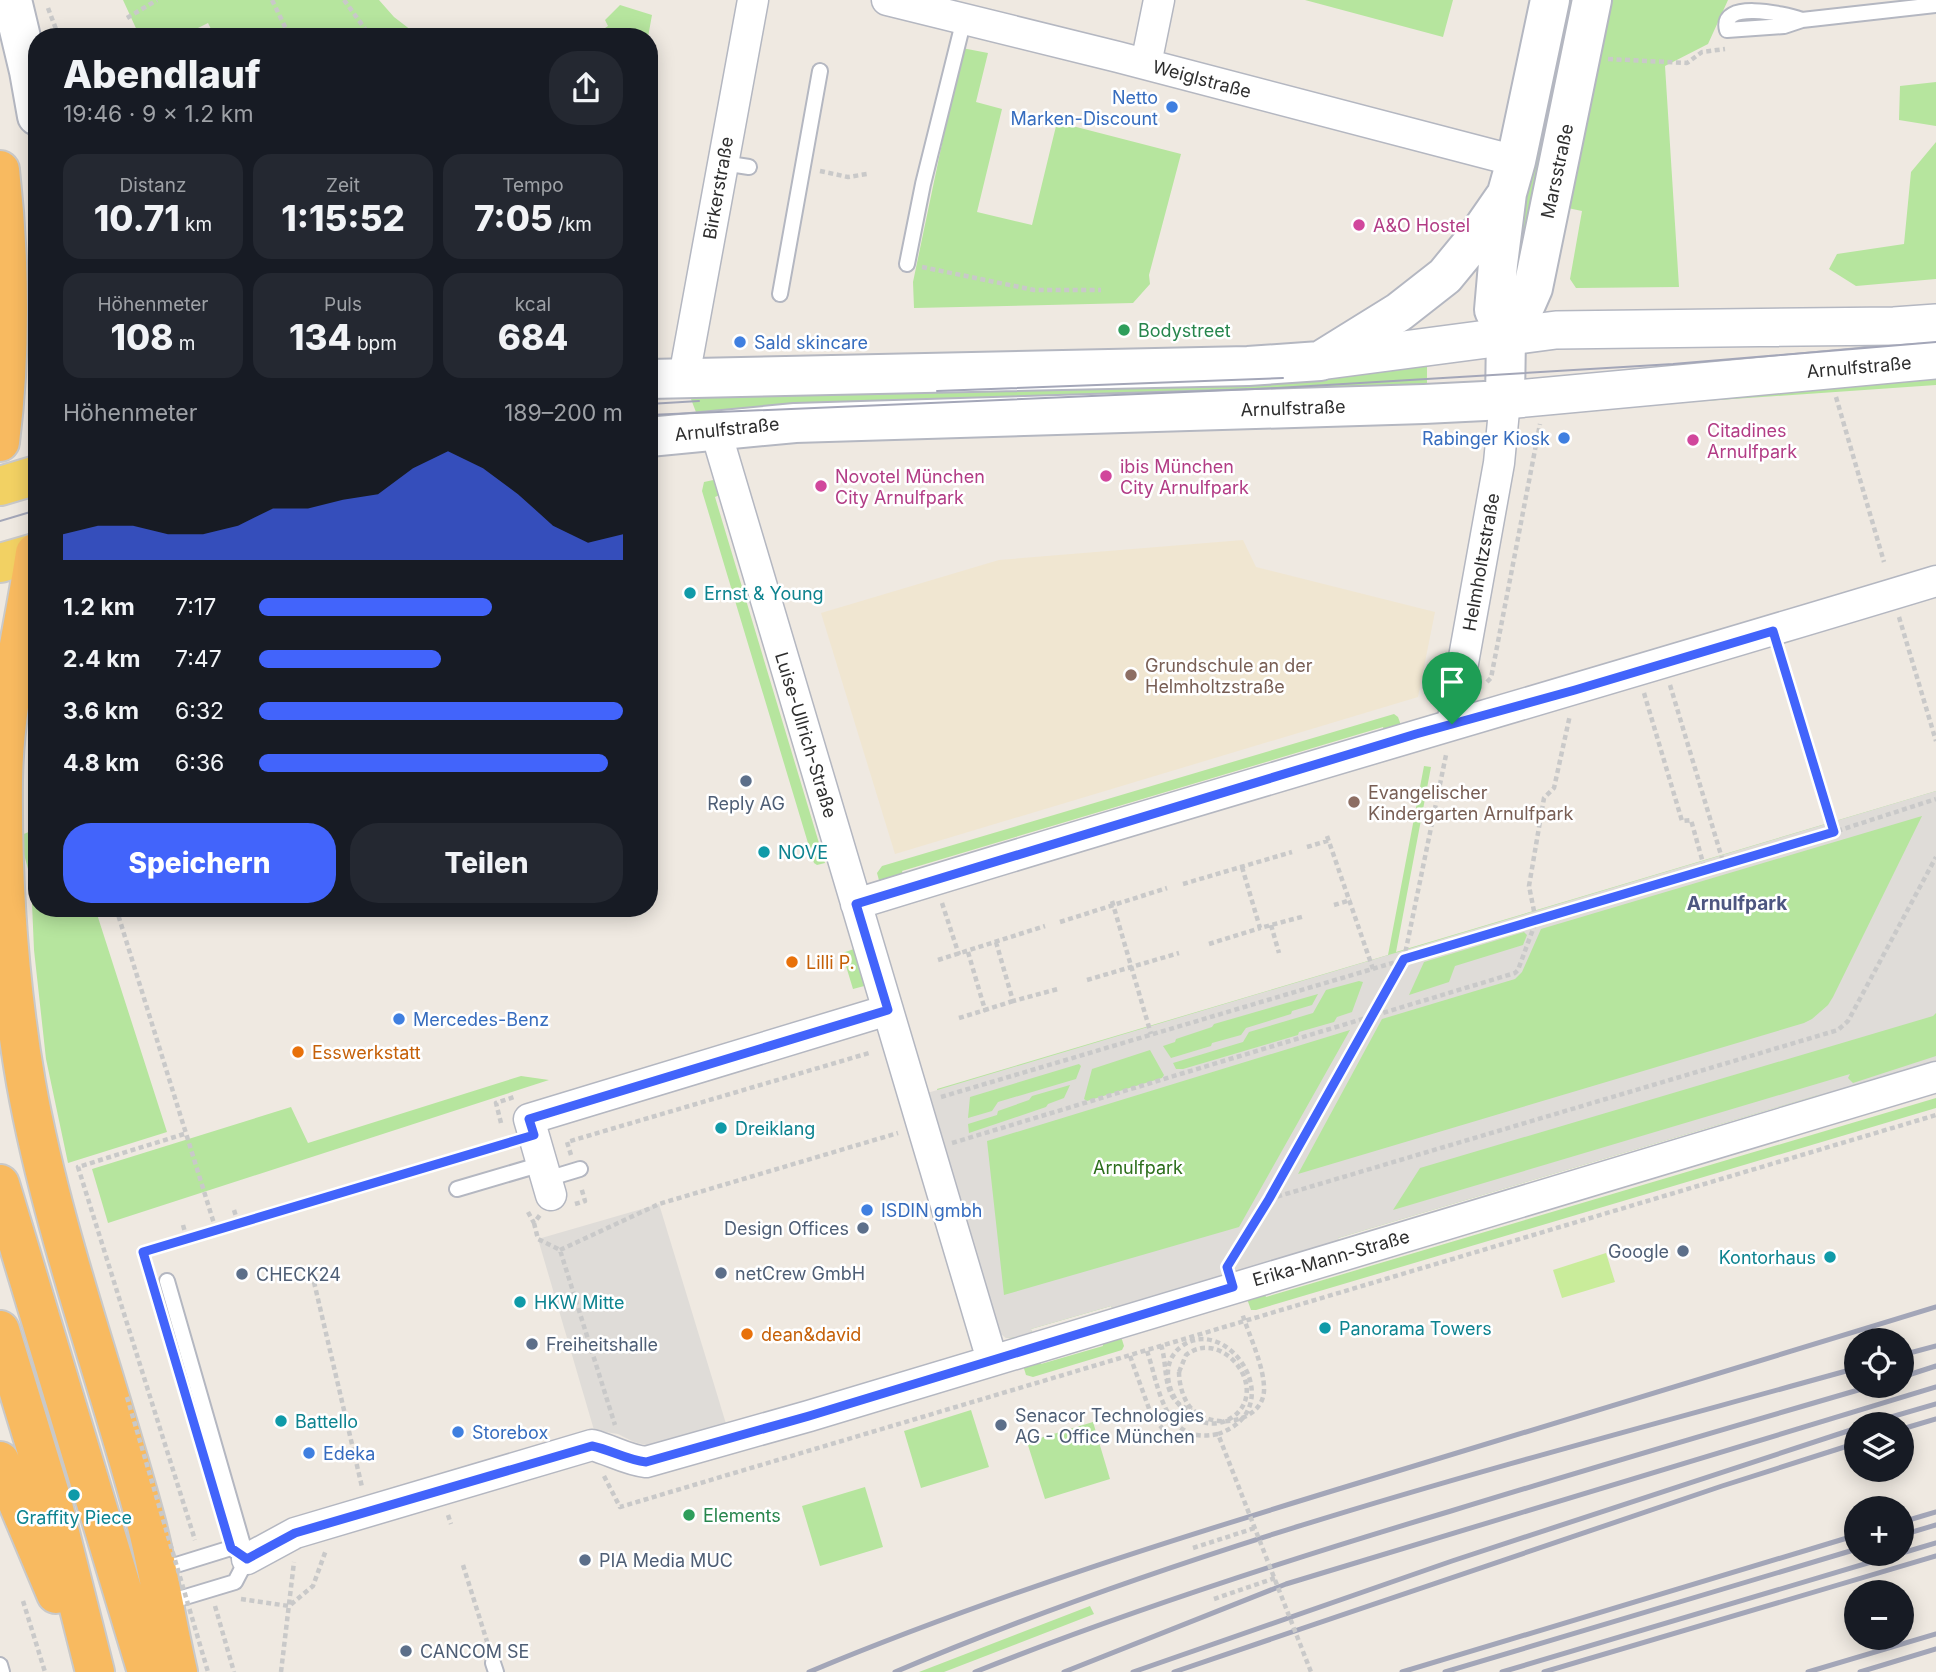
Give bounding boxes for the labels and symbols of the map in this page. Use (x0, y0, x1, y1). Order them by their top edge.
street label: Weiglstraße (1151, 56, 1253, 102)
place label: Netto Marken-Discount (1011, 87, 1158, 129)
marker: Netto Marken-Discount (1164, 99, 1180, 115)
street label: Marsstraße (1537, 122, 1577, 220)
street label: Birkerstraße (699, 135, 737, 241)
place label: A&O Hostel (1373, 215, 1470, 236)
marker: A&O Hostel (1351, 217, 1367, 233)
place label: Bodystreet (1138, 320, 1231, 341)
marker: Bodystreet (1116, 322, 1132, 338)
place label: Sald skincare (754, 332, 868, 353)
marker: Sald skincare (732, 334, 748, 350)
street label: Arnulfstraße (1806, 352, 1912, 382)
street label: Arnulfstraße (1240, 396, 1346, 420)
street label: Arnulfstraße (674, 413, 780, 445)
place label: Citadines Arnulfpark (1707, 420, 1797, 462)
place label: Rabinger Kiosk (1422, 428, 1550, 449)
marker: Rabinger Kiosk (1556, 430, 1572, 446)
marker: Citadines Arnulfpark (1685, 432, 1701, 448)
place label: ibis München City Arnulfpark (1120, 456, 1249, 498)
place label: Novotel München City Arnulfpark (835, 466, 985, 508)
marker: ibis München City Arnulfpark (1098, 468, 1114, 484)
marker: Novotel München City Arnulfpark (813, 478, 829, 494)
street label: Helmholtzstraße (1459, 491, 1503, 633)
place label: Ernst & Young (704, 583, 824, 604)
marker: Ernst & Young (682, 585, 698, 601)
street label: Luise-Ullrich-Straße (771, 650, 841, 820)
pin (1422, 652, 1482, 724)
place label: Grundschule an der Helmholtzstraße (1145, 655, 1313, 697)
marker: Grundschule an der Helmholtzstraße (1123, 667, 1139, 683)
marker: Reply AG (738, 773, 754, 789)
place label: Evangelischer Kindergarten Arnulfpark (1368, 782, 1574, 824)
place label: Reply AG (707, 793, 785, 814)
marker: Evangelischer Kindergarten Arnulfpark (1346, 794, 1362, 810)
place label: NOVE (778, 842, 828, 863)
marker: NOVE (756, 844, 772, 860)
district label: Arnulfpark (1687, 892, 1787, 915)
place label: Lilli P. (806, 952, 855, 973)
marker: Lilli P. (784, 954, 800, 970)
place label: Mercedes-Benz (413, 1009, 549, 1030)
marker: Mercedes-Benz (391, 1011, 407, 1027)
place label: Esswerkstatt (312, 1042, 421, 1063)
marker: Esswerkstatt (290, 1044, 306, 1060)
place label: Dreiklang (735, 1118, 815, 1139)
marker: Dreiklang (713, 1120, 729, 1136)
park label: Arnulfpark (1093, 1157, 1183, 1178)
place label: ISDIN gmbh (881, 1200, 982, 1221)
marker: ISDIN gmbh (859, 1202, 875, 1218)
place label: Design Offices (724, 1218, 849, 1239)
marker: Design Offices (855, 1220, 871, 1236)
street label: Erika-Mann-Straße (1250, 1226, 1412, 1290)
place label: Google (1608, 1241, 1669, 1262)
marker: Google (1675, 1243, 1691, 1259)
place label: Kontorhaus (1719, 1247, 1816, 1268)
marker: Kontorhaus (1822, 1249, 1838, 1265)
place label: netCrew GmbH (735, 1263, 865, 1284)
place label: CHECK24 (256, 1264, 341, 1285)
marker: netCrew GmbH (713, 1265, 729, 1281)
marker: CHECK24 (234, 1266, 250, 1282)
place label: HKW Mitte (534, 1292, 625, 1313)
marker: HKW Mitte (512, 1294, 528, 1310)
place label: Panorama Towers (1339, 1318, 1492, 1339)
marker: Panorama Towers (1317, 1320, 1333, 1336)
place label: dean&david (761, 1324, 861, 1345)
marker: dean&david (739, 1326, 755, 1342)
place label: Freiheitshalle (546, 1334, 658, 1355)
marker: Freiheitshalle (524, 1336, 540, 1352)
place label: Senacor Technologies AG - Office München (1015, 1405, 1204, 1447)
place label: Battello (295, 1411, 358, 1432)
marker: Battello (273, 1413, 289, 1429)
marker: Senacor Technologies AG - Office München (993, 1417, 1009, 1433)
place label: Storebox (472, 1422, 548, 1443)
marker: Storebox (450, 1424, 466, 1440)
place label: Edeka (323, 1443, 375, 1464)
marker: Edeka (301, 1445, 317, 1461)
marker: Graffity Piece (66, 1487, 82, 1503)
place label: Elements (703, 1505, 781, 1526)
place label: Graffity Piece (16, 1507, 132, 1528)
marker: Elements (681, 1507, 697, 1523)
place label: PIA Media MUC (599, 1550, 733, 1571)
marker: PIA Media MUC (577, 1552, 593, 1568)
place label: CANCOM SE (420, 1641, 529, 1662)
marker: CANCOM SE (398, 1643, 414, 1659)

